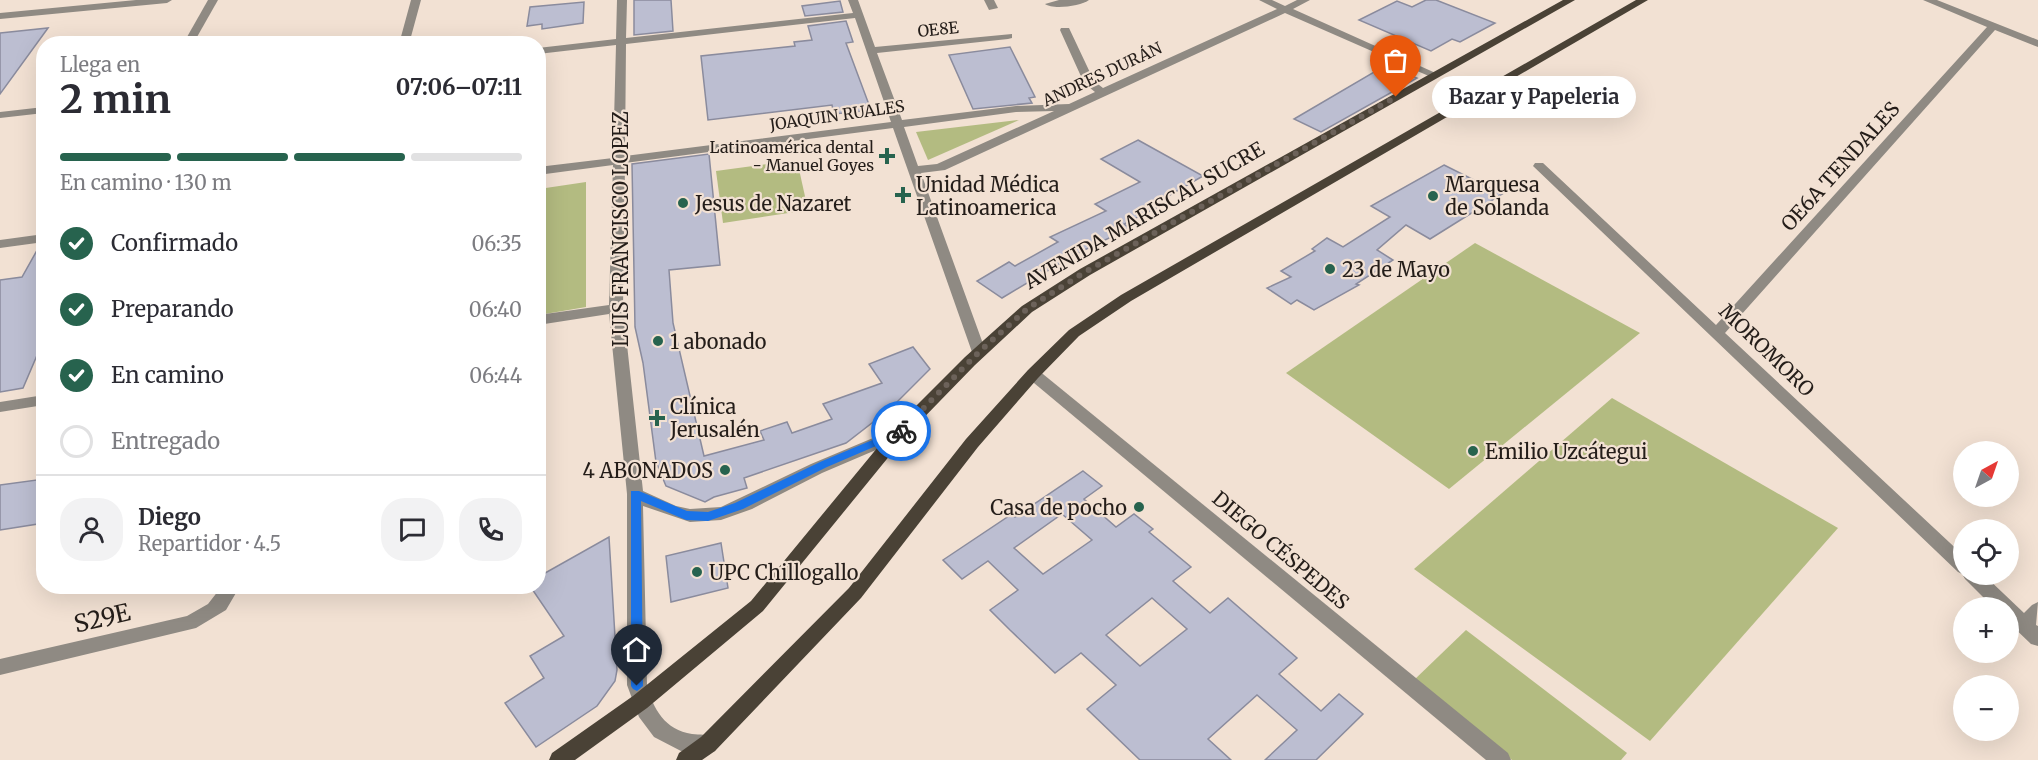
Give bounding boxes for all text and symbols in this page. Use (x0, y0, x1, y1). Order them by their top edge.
street label: OE8E (917, 17, 960, 41)
pin (1370, 35, 1421, 97)
street label: ANDRES DURÁN (1038, 37, 1165, 111)
icon: bag (1379, 44, 1412, 77)
text: Llega en (60, 52, 140, 77)
text: 07:06–07:11 (396, 73, 522, 101)
text: 2 min (60, 75, 171, 124)
callout: Bazar y Papeleria (1432, 76, 1636, 118)
text: Bazar y Papeleria (1449, 84, 1619, 109)
street label: JOAQUIN RUALES (767, 96, 906, 135)
street label: OE6A TENDALES (1775, 96, 1905, 236)
street label: LUIS FRANCISCO LOPEZ (608, 111, 633, 347)
street label: AVENIDA MARISCAL SUCRE (1019, 136, 1269, 295)
place label: Latinoamérica dental - Manuel Goyes (709, 137, 874, 175)
marker: Latinoamérica dental - Manuel Goyes (878, 147, 896, 165)
text: En camino · 130 m (60, 170, 232, 195)
place label: Unidad Médica Latinoamerica (916, 172, 1060, 220)
place label: Marquesa de Solanda (1445, 172, 1549, 220)
marker: Unidad Médica Latinoamerica (894, 186, 912, 204)
marker: Marquesa de Solanda (1426, 189, 1440, 203)
place label: Jesus de Nazaret (694, 191, 852, 216)
marker: Jesus de Nazaret (676, 196, 690, 210)
icon: check (60, 227, 93, 260)
text: Confirmado (111, 229, 238, 257)
text: 06:35 (471, 231, 522, 256)
place label: 23 de Mayo (1342, 257, 1450, 282)
marker: 23 de Mayo (1323, 262, 1337, 276)
icon: check (60, 293, 93, 326)
text: Preparando (111, 295, 234, 323)
text: 06:40 (469, 297, 522, 322)
street label: MOROMORO (1714, 298, 1820, 402)
place label: 1 abonado (670, 329, 767, 354)
marker: 1 abonado (651, 334, 665, 348)
icon: check (60, 359, 93, 392)
text: En camino (111, 361, 224, 389)
text: 06:44 (469, 363, 522, 388)
place label: Clínica Jerusalén (669, 394, 760, 442)
courier (871, 401, 931, 461)
marker: Clínica Jerusalén (648, 409, 666, 427)
icon: bike (885, 415, 918, 448)
text: Entregado (111, 427, 220, 455)
place label: Emilio Uzcátegui (1485, 439, 1648, 464)
north arrow (1953, 441, 2019, 507)
map controls (1953, 441, 2019, 741)
marker: Emilio Uzcátegui (1466, 444, 1480, 458)
place label: 4 ABONADOS (582, 458, 713, 483)
marker: 4 ABONADOS (718, 463, 732, 477)
street label: DIEGO CÉSPEDES (1207, 484, 1356, 615)
place label: Casa de pocho (990, 495, 1127, 520)
button: person (60, 498, 123, 561)
button: chat (381, 498, 444, 561)
button: phone (459, 498, 522, 561)
marker: Casa de pocho (1132, 500, 1146, 514)
text: Diego (138, 503, 201, 531)
button: locate (1953, 519, 2019, 585)
text: Repartidor · 4.5 (138, 531, 281, 556)
place label: UPC Chillogallo (709, 560, 859, 585)
marker: UPC Chillogallo (690, 565, 704, 579)
street label: S29E (71, 596, 134, 639)
button: + (1953, 597, 2019, 663)
pin (611, 624, 662, 686)
icon: home (620, 633, 653, 666)
button: − (1953, 675, 2019, 741)

